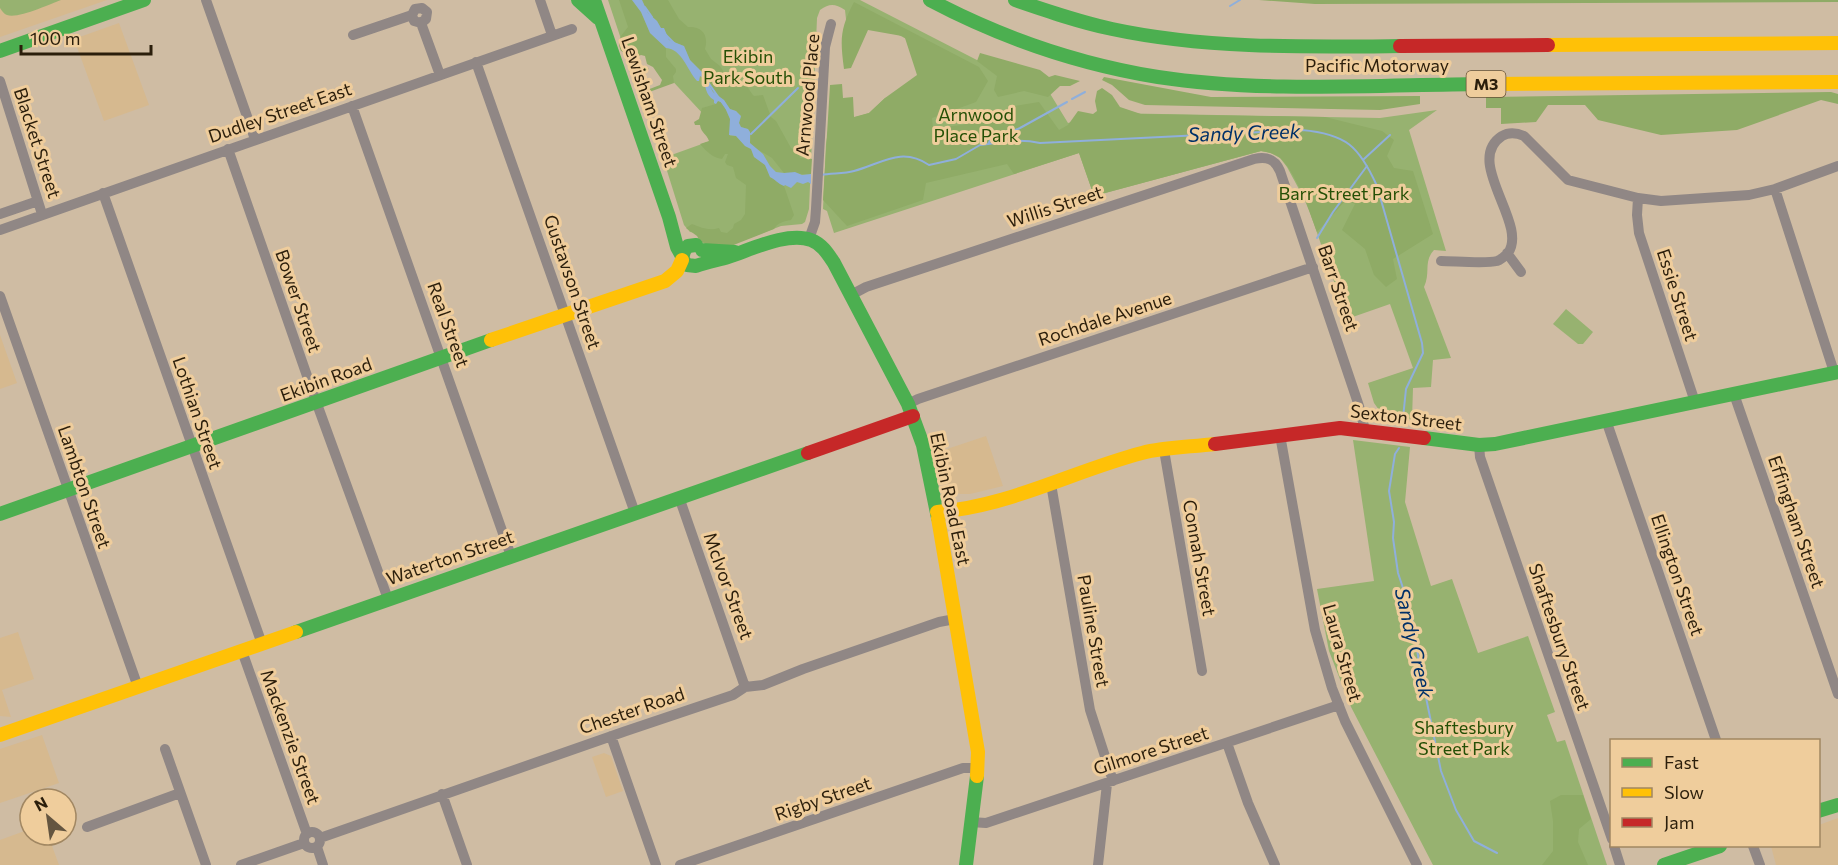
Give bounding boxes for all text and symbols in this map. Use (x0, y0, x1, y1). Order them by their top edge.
scale bar (21, 18, 152, 56)
text: 100 m (30, 27, 80, 49)
street label: Arnwood Place (791, 33, 823, 157)
street label: Lewisham Street (617, 34, 683, 170)
park label: Ekibin Park South (703, 45, 793, 88)
street label: Pacific Motorway (1305, 54, 1449, 76)
road number: M3 (1466, 71, 1506, 97)
street label: Dudley Street East (205, 77, 354, 147)
street label: Blacket Street (10, 85, 66, 201)
park label: Arnwood Place Park (934, 103, 1019, 146)
water label: Sandy Creek (1187, 118, 1302, 146)
street label: Willis Street (1004, 180, 1105, 232)
park label: Barr Street Park (1279, 182, 1410, 204)
street label: Gustavson Street (540, 212, 606, 352)
street label: Barr Street (1314, 242, 1364, 334)
street label: Bower Street (271, 246, 327, 355)
street label: Essie Street (1653, 246, 1703, 343)
street label: Real Street (423, 279, 475, 370)
street label: Rochdale Avenue (1035, 286, 1174, 350)
street label: Ekibin Road (277, 352, 375, 406)
street label: Lothian Street (168, 354, 227, 472)
street label: Sexton Street (1349, 399, 1463, 435)
street label: Lambton Street (54, 422, 116, 551)
street label: Ekibin Road East (926, 430, 976, 567)
street label: Effingham Street (1764, 453, 1830, 591)
street label: Connah Street (1179, 498, 1221, 618)
street label: Ellington Street (1647, 511, 1709, 638)
street label: Waterton Street (383, 525, 516, 589)
street label: McIvor Street (699, 529, 758, 642)
street label: Shaftesbury Street (1524, 560, 1595, 713)
street label: Pauline Street (1073, 573, 1115, 689)
water label: Sandy Creek (1391, 585, 1440, 701)
street label: Laura Street (1319, 601, 1367, 704)
street label: Mackenzie Street (256, 666, 326, 807)
street label: Chester Road (576, 682, 687, 738)
park label: Shaftesbury Street Park (1414, 716, 1514, 759)
street label: Gilmore Street (1090, 721, 1211, 779)
legend (1610, 739, 1820, 847)
text: Fast (1664, 751, 1699, 773)
street label: Rigby Street (772, 771, 874, 825)
text: Slow (1664, 781, 1704, 803)
north arrow (18, 787, 78, 847)
text: N (31, 792, 50, 815)
text: Jam (1664, 811, 1694, 833)

